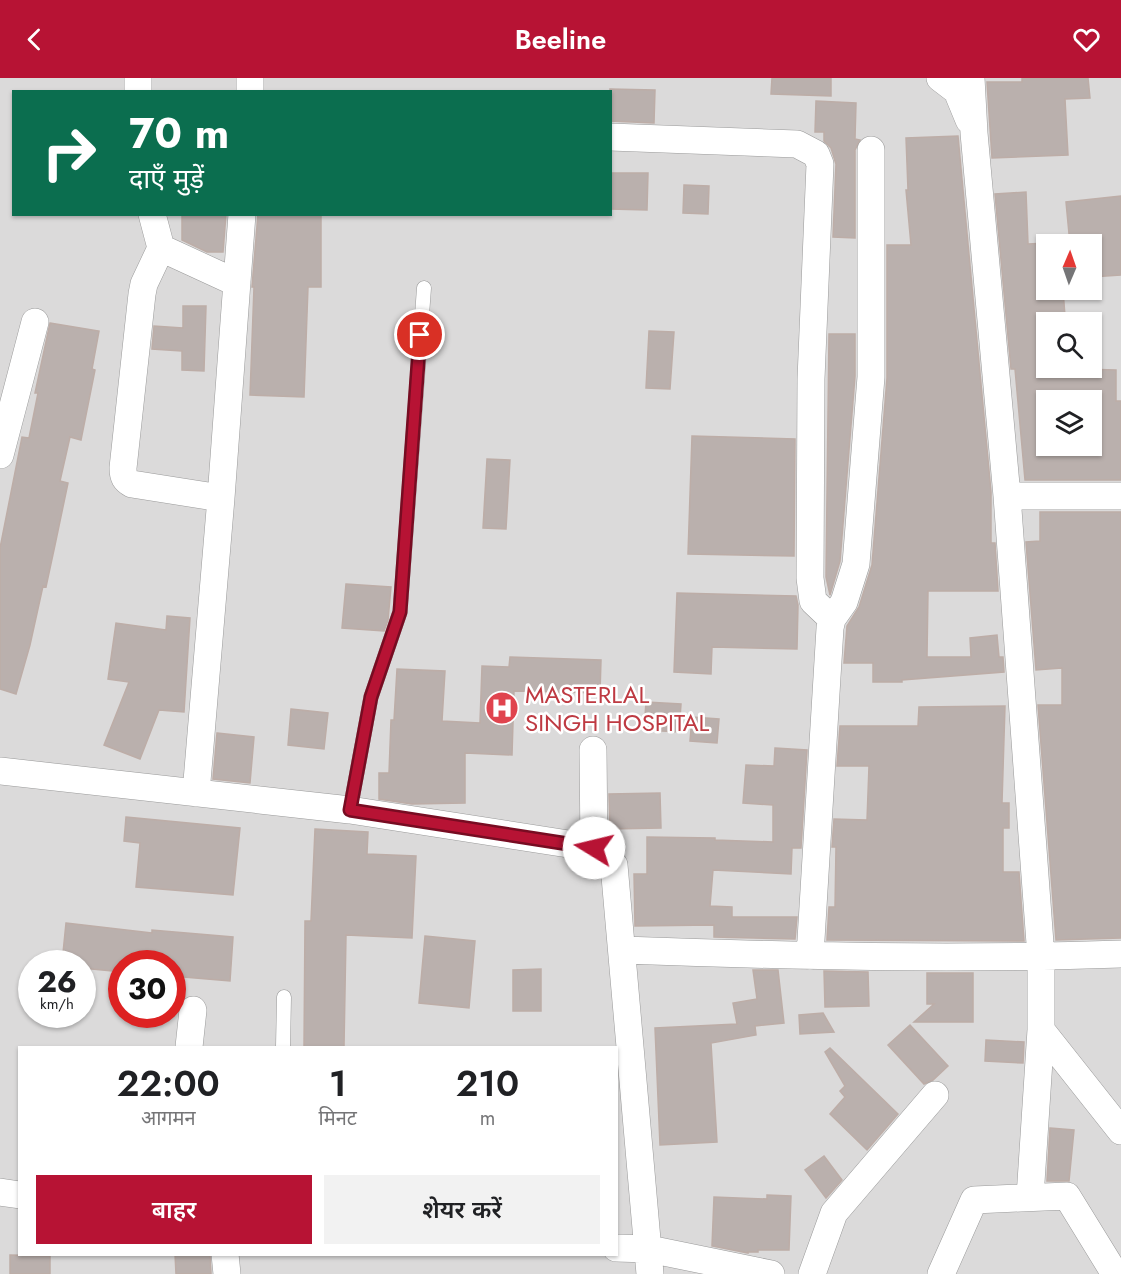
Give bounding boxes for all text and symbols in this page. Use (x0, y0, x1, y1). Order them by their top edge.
text: Beeline (515, 20, 606, 59)
icon: back (18, 23, 51, 56)
icon: heart (1070, 23, 1103, 56)
text: 70 m (129, 103, 229, 164)
icon: right (30, 114, 108, 192)
text: दाएँ मुड़ें (129, 159, 204, 198)
north arrow (1036, 234, 1102, 300)
map controls (1036, 234, 1102, 456)
pin (394, 309, 445, 360)
button: search (1036, 312, 1102, 378)
icon: arrive (403, 318, 436, 351)
button: layers (1036, 390, 1102, 456)
place label: MASTERLAL SINGH HOSPITAL (525, 677, 709, 740)
hospital icon: MASTERLAL SINGH HOSPITAL (484, 690, 520, 726)
position arrow (562, 816, 626, 880)
speed limit sign: 30 (108, 950, 186, 1028)
text: 26 (37, 960, 77, 1003)
text: km/h (40, 993, 74, 1015)
text: 22:00 (117, 1057, 220, 1109)
text: 1 (329, 1057, 347, 1109)
text: 210 (456, 1057, 519, 1109)
text: आगमन (141, 1104, 196, 1133)
text: मिनट (319, 1104, 357, 1133)
text: m (480, 1104, 495, 1133)
button: बाहर (36, 1175, 312, 1244)
button: शेयर करें (324, 1175, 600, 1244)

